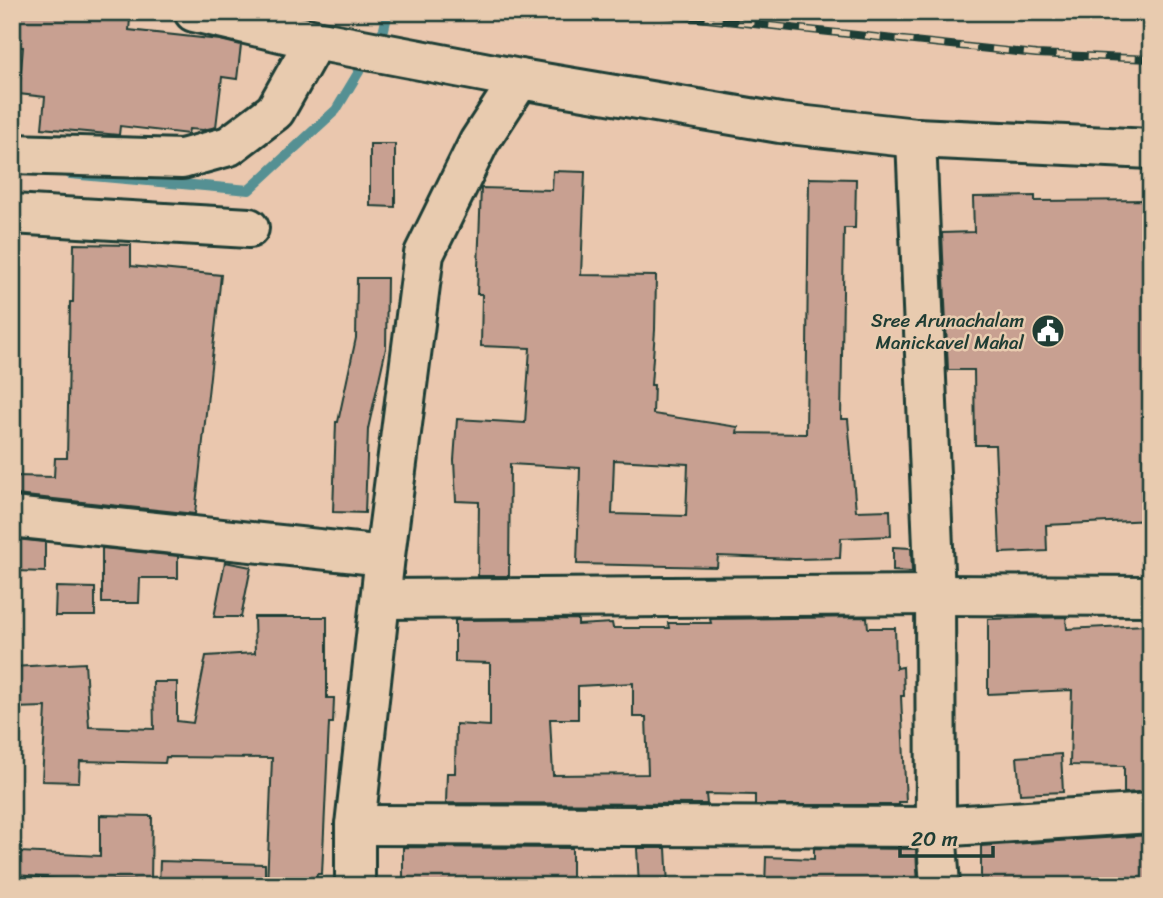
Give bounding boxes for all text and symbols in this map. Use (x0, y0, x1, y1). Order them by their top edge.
place label: Sree Arunachalam Manickavel Mahal (871, 304, 1025, 359)
public building icon: Sree Arunachalam Manickavel Mahal (1029, 312, 1067, 350)
scale bar (900, 814, 993, 858)
text: 20 m (911, 820, 958, 858)

